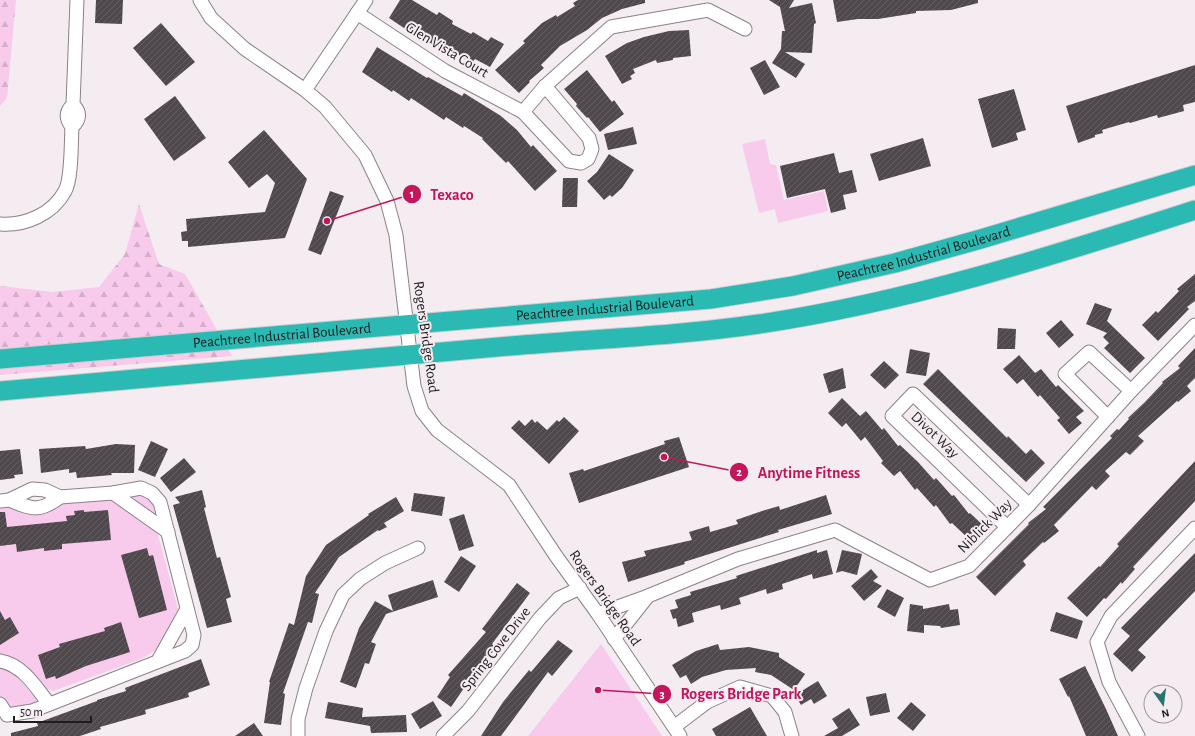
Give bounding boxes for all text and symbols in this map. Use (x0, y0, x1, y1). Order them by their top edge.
street label: Glen Vista Court (403, 19, 491, 81)
callout: Texaco (402, 180, 482, 208)
text: Texaco (430, 187, 474, 203)
text: 1 (410, 188, 414, 200)
street label: Peachtree Industrial Boulevard (835, 223, 1012, 283)
street label: Rogers Bridge Road (411, 280, 441, 394)
street label: Peachtree Industrial Boulevard (515, 293, 695, 323)
street label: Peachtree Industrial Boulevard (192, 320, 372, 350)
street label: Divot Way (908, 409, 962, 462)
callout: Anytime Fitness (729, 458, 868, 486)
text: Anytime Fitness (758, 465, 860, 482)
text: 2 (736, 466, 742, 478)
street label: Niblick Way (955, 496, 1015, 556)
street label: Rogers Bridge Road (566, 547, 644, 649)
street label: Spring Cove Drive (459, 604, 533, 694)
callout: Rogers Bridge Park (652, 680, 809, 708)
north arrow (1143, 684, 1183, 724)
text: Rogers Bridge Park (680, 686, 802, 702)
text: 3 (659, 688, 665, 700)
scale bar (14, 698, 91, 724)
text: 50 m (20, 706, 43, 718)
text: N (1160, 707, 1170, 719)

